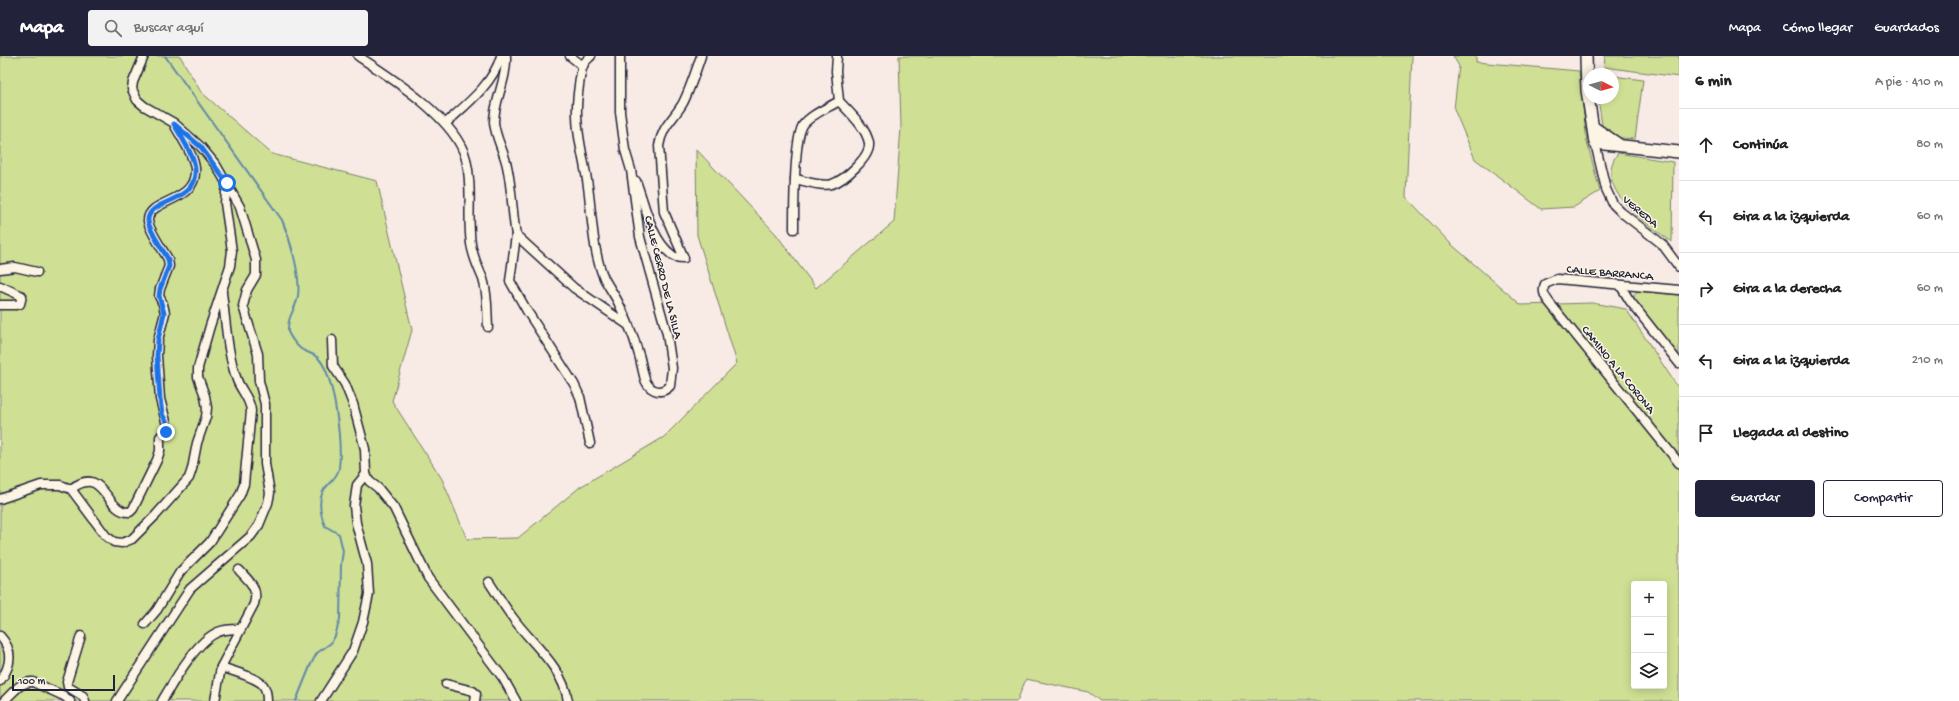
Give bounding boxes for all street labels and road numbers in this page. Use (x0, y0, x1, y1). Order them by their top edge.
street label: VEREDA (1618, 193, 1661, 232)
street label: CALLE CERRO DE LA SILLA (640, 215, 684, 341)
street label: CALLE BARRANCA (1566, 263, 1655, 285)
street label: CAMINO A LA CORONA (1578, 323, 1658, 418)

